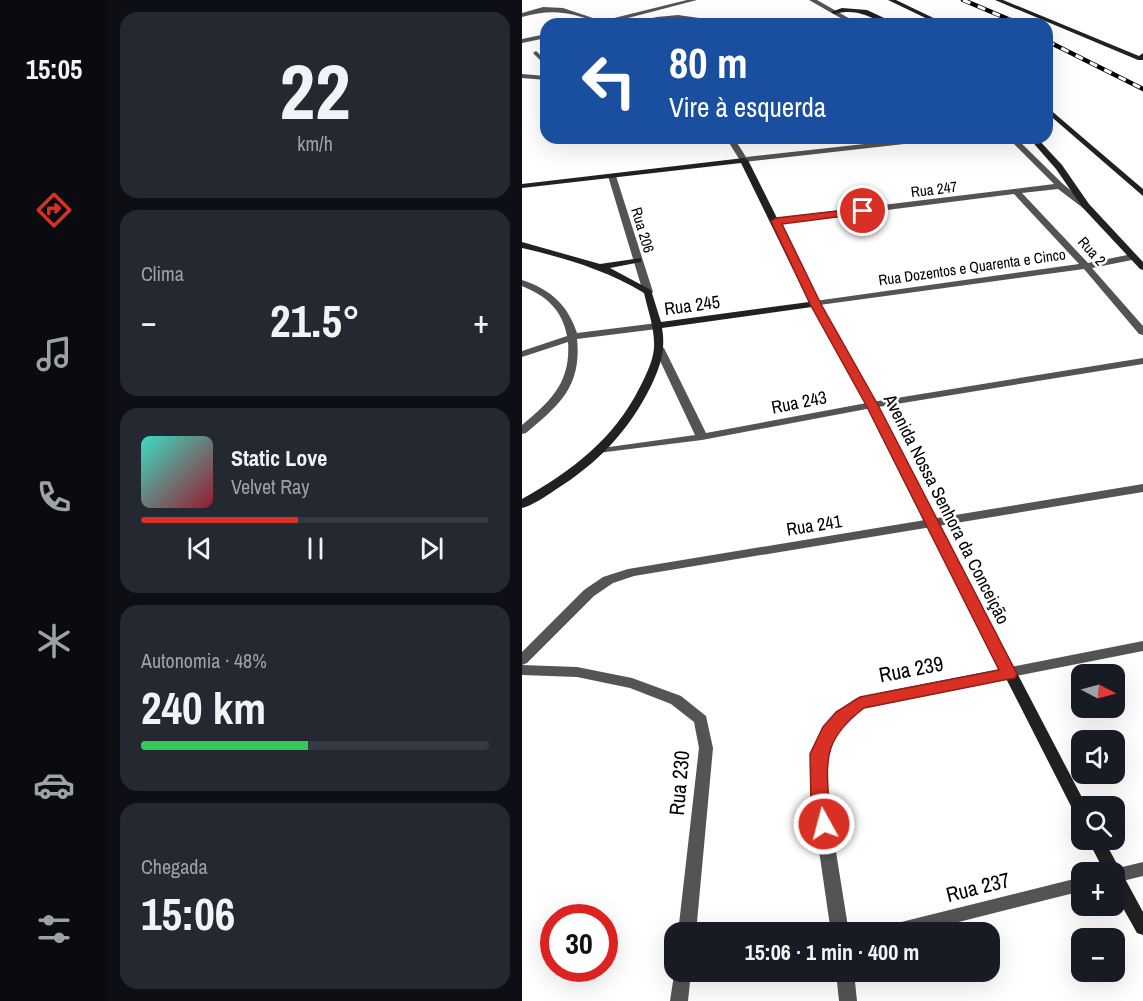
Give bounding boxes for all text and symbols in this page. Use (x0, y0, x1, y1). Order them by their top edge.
text: 80 m (669, 35, 748, 91)
text: 22 (279, 38, 351, 143)
icon: left (570, 42, 648, 120)
text: 15:05 (26, 51, 82, 87)
text: Vire à esquerda (669, 89, 826, 125)
text: km/h (297, 130, 333, 157)
street label: Rua 247 (910, 176, 959, 202)
pin (837, 185, 888, 236)
icon: directions (33, 189, 75, 231)
icon: arrive (846, 194, 879, 227)
street label: Rua 206 (626, 205, 660, 255)
street label: Rua 2 (1073, 232, 1111, 270)
street label: Rua Dozentos e Quarenta e Cinco (877, 243, 1067, 291)
text: Clima (141, 260, 184, 287)
street label: Rua 245 (663, 289, 721, 321)
text: 21.5° (270, 290, 360, 351)
text: − (141, 299, 157, 343)
text: + (473, 299, 489, 343)
icon: music (33, 333, 75, 375)
street label: Rua 243 (769, 384, 829, 420)
street label: Avenida Nossa Senhora da Conceição (878, 389, 1016, 628)
text: Static Love (231, 443, 327, 473)
text: Velvet Ray (231, 473, 309, 500)
icon: phone (33, 476, 75, 518)
street label: Rua 241 (784, 508, 844, 542)
icon: previous (183, 532, 216, 565)
icon: pause (299, 532, 332, 565)
icon: next (415, 532, 448, 565)
icon: climate (33, 620, 75, 662)
text: Autonomia · 48% (141, 647, 267, 674)
street label: Rua 239 (876, 649, 946, 689)
north arrow (1071, 664, 1125, 718)
map controls (1071, 664, 1125, 982)
text: 240 km (141, 677, 266, 738)
button: sound (1071, 730, 1125, 784)
street label: Rua 230 (662, 749, 696, 817)
icon: car (33, 764, 75, 806)
position arrow (792, 792, 856, 856)
button: search (1071, 796, 1125, 850)
text: Chegada (141, 853, 208, 880)
button: + (1071, 862, 1125, 916)
street label: Rua 237 (943, 865, 1013, 909)
text: 15:06 (141, 883, 235, 944)
speed limit sign: 30 (540, 904, 618, 982)
icon: filters (33, 908, 75, 950)
button: − (1071, 928, 1125, 982)
text: 15:06 · 1 min · 400 m (745, 937, 919, 967)

